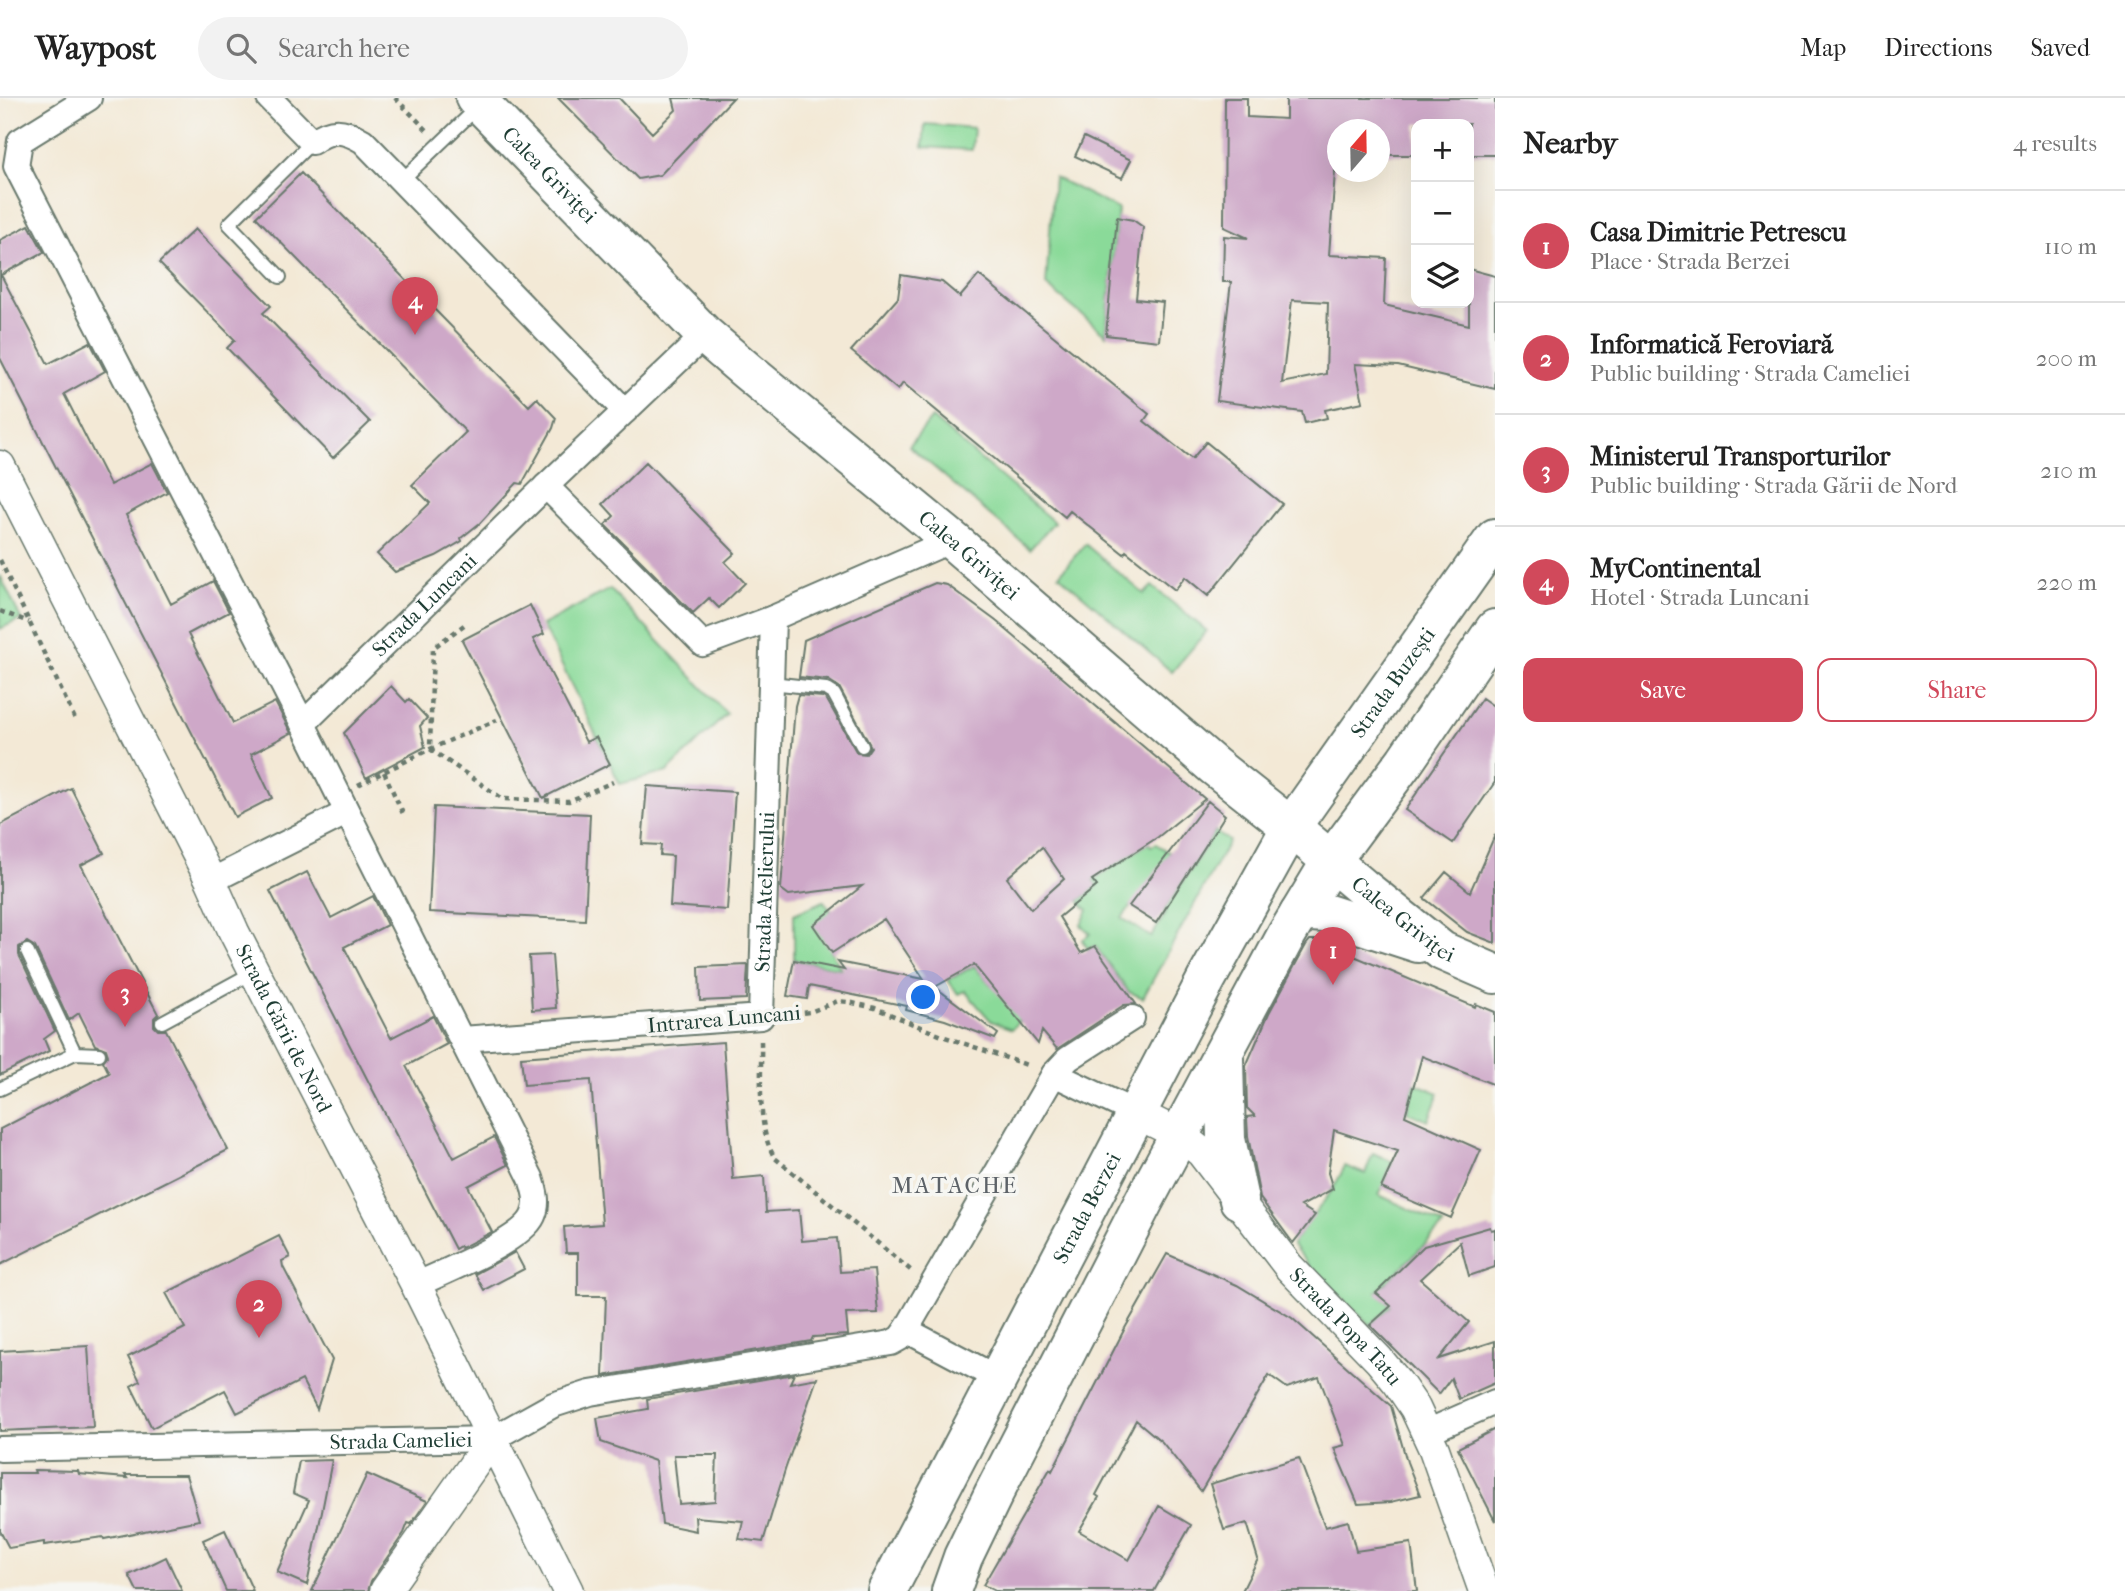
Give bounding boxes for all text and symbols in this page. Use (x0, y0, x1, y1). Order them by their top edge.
search box (198, 17, 688, 80)
text: Waypost (35, 29, 156, 68)
icon: search (222, 29, 260, 67)
text: Search here (278, 33, 410, 64)
text: Map (1800, 34, 1846, 62)
text: Directions (1884, 34, 1992, 62)
text: Saved (2030, 34, 2090, 62)
north arrow (1327, 119, 1390, 182)
map controls (1411, 119, 1474, 308)
button: + (1411, 119, 1474, 182)
street label: Calea Griviței (497, 122, 602, 228)
text: Nearby (1523, 126, 1618, 161)
text: 4 results (2013, 130, 2097, 157)
button: − (1411, 182, 1474, 245)
text: Casa Dimitrie Petrescu (1590, 217, 1846, 248)
text: 1 (1542, 233, 1550, 260)
text: 110 m (2044, 233, 2097, 260)
button: layers (1411, 245, 1474, 308)
text: Place · Strada Berzei (1590, 248, 1790, 275)
pin: 4 (392, 277, 438, 335)
text: Informatică Feroviară (1590, 329, 1833, 360)
text: 2 (1540, 345, 1552, 372)
text: 200 m (2036, 345, 2097, 372)
text: Public building · Strada Cameliei (1590, 360, 1910, 387)
text: Ministerul Transporturilor (1590, 441, 1890, 472)
text: 3 (1541, 457, 1551, 484)
text: 210 m (2040, 457, 2097, 484)
text: Public building · Strada Gării de Nord (1590, 472, 1957, 499)
street label: Calea Griviței (914, 506, 1024, 605)
street label: Strada Luncani (367, 549, 482, 661)
text: MyContinental (1590, 553, 1761, 584)
text: 4 (1539, 569, 1553, 596)
text: 220 m (2037, 569, 2097, 596)
text: Hotel · Strada Luncani (1590, 584, 1809, 611)
street label: Strada Buzești (1346, 623, 1440, 742)
button: Save (1523, 658, 1803, 722)
button: Share (1817, 658, 2097, 722)
street label: Strada Atelierului (750, 811, 779, 973)
street label: Calea Griviței (1347, 872, 1458, 967)
pin: 1 (1310, 927, 1356, 985)
street label: Strada Gării de Nord (231, 940, 337, 1117)
pin: 3 (102, 969, 148, 1027)
your location (906, 980, 940, 1014)
street label: Intrarea Luncani (646, 1000, 802, 1038)
street label: Strada Berzei (1048, 1149, 1126, 1267)
district label: MATACHE (892, 1172, 1018, 1199)
street label: Strada Popa Tatu (1284, 1263, 1407, 1390)
pin: 2 (236, 1280, 282, 1338)
street label: Strada Cameliei (329, 1427, 473, 1454)

